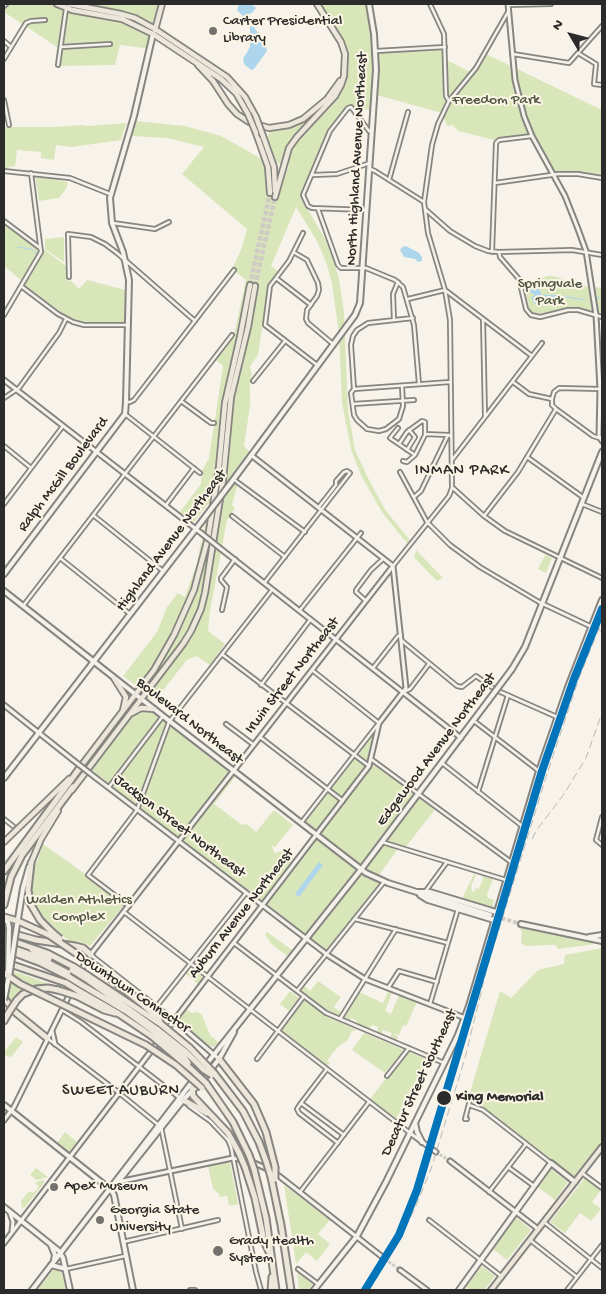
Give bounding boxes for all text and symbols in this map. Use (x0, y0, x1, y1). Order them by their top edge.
north arrow (546, 10, 596, 60)
place label: Carter Presidential Library (223, 13, 342, 48)
text: N (549, 17, 568, 34)
marker: Carter Presidential Library (207, 25, 219, 37)
street label: North Highland Avenue Northeast (343, 52, 373, 266)
park label: Freedom Park (452, 92, 540, 110)
park label: Springvale Park (518, 276, 582, 311)
street label: Ralph McGill Boulevard (15, 414, 113, 536)
district label: INMAN PARK (413, 462, 511, 482)
street label: Highland Avenue Northeast (113, 467, 231, 615)
street label: Irwin Street Northeast (242, 614, 344, 738)
street label: Edgewood Avenue Northeast (373, 670, 501, 830)
street label: Boulevard Northeast (132, 675, 246, 769)
street label: Jackson Street Northeast (110, 772, 248, 882)
street label: Auburn Avenue Northeast (186, 845, 298, 983)
park label: Walden Athletics Complex (26, 892, 132, 927)
street label: Downtown Connector (71, 948, 193, 1038)
street label: Decatur Street Southeast (378, 1007, 462, 1159)
district label: SWEET AUBURN (61, 1082, 181, 1102)
marker: King Memorial (435, 1089, 453, 1107)
place label: King Memorial (456, 1089, 544, 1107)
place label: Apex Museum (64, 1178, 148, 1196)
marker: Apex Museum (48, 1181, 60, 1193)
place label: Georgia State University (110, 1202, 199, 1237)
marker: Georgia State University (94, 1214, 106, 1226)
place label: Grady Health System (229, 1233, 314, 1268)
marker: Grady Health System (211, 1244, 225, 1258)

